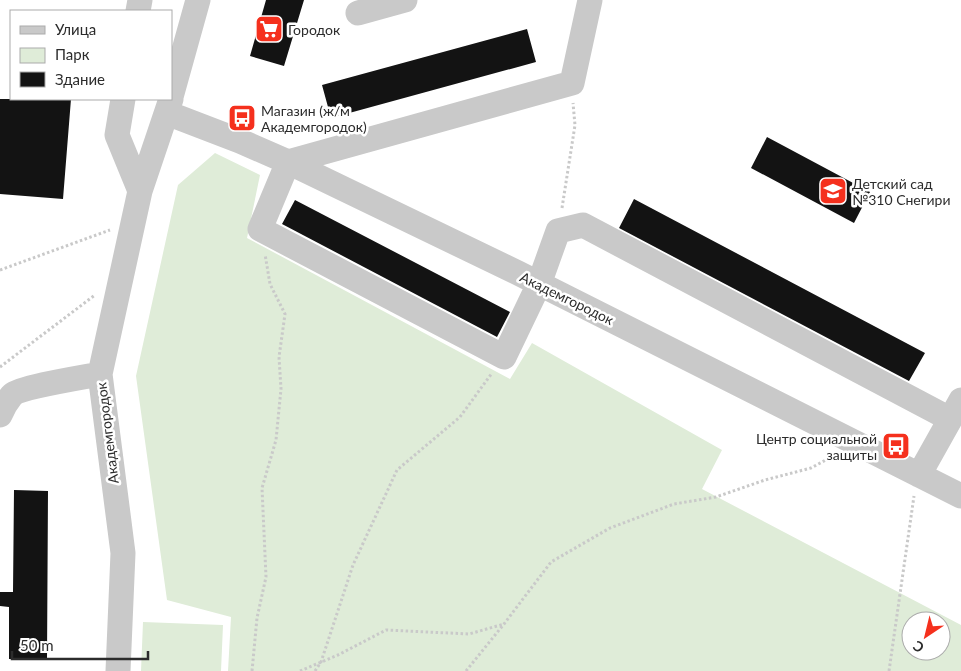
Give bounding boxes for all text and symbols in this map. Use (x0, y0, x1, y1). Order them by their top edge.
legend (10, 10, 172, 100)
supermarket icon: Городок (254, 14, 284, 44)
text: Улица (55, 20, 96, 38)
place label: Городок (288, 21, 341, 38)
text: Парк (55, 45, 90, 63)
text: Здание (55, 70, 105, 88)
place label: Магазин (ж/м Академгородок) (261, 102, 367, 135)
bus stop icon: Магазин (ж/м Академгородок) (227, 103, 257, 133)
place label: Детский сад №310 Снегири (852, 175, 950, 208)
school or university icon: Детский сад №310 Снегири (818, 176, 848, 206)
street label: Академгородок (517, 268, 617, 328)
street label: Академгородок (92, 381, 122, 485)
place label: Центр социальной защиты (756, 430, 877, 463)
bus stop icon: Центр социальной защиты (881, 431, 911, 461)
north arrow (901, 611, 951, 661)
scale bar (12, 628, 149, 660)
text: 50 m (20, 636, 54, 654)
text: С (909, 637, 927, 657)

